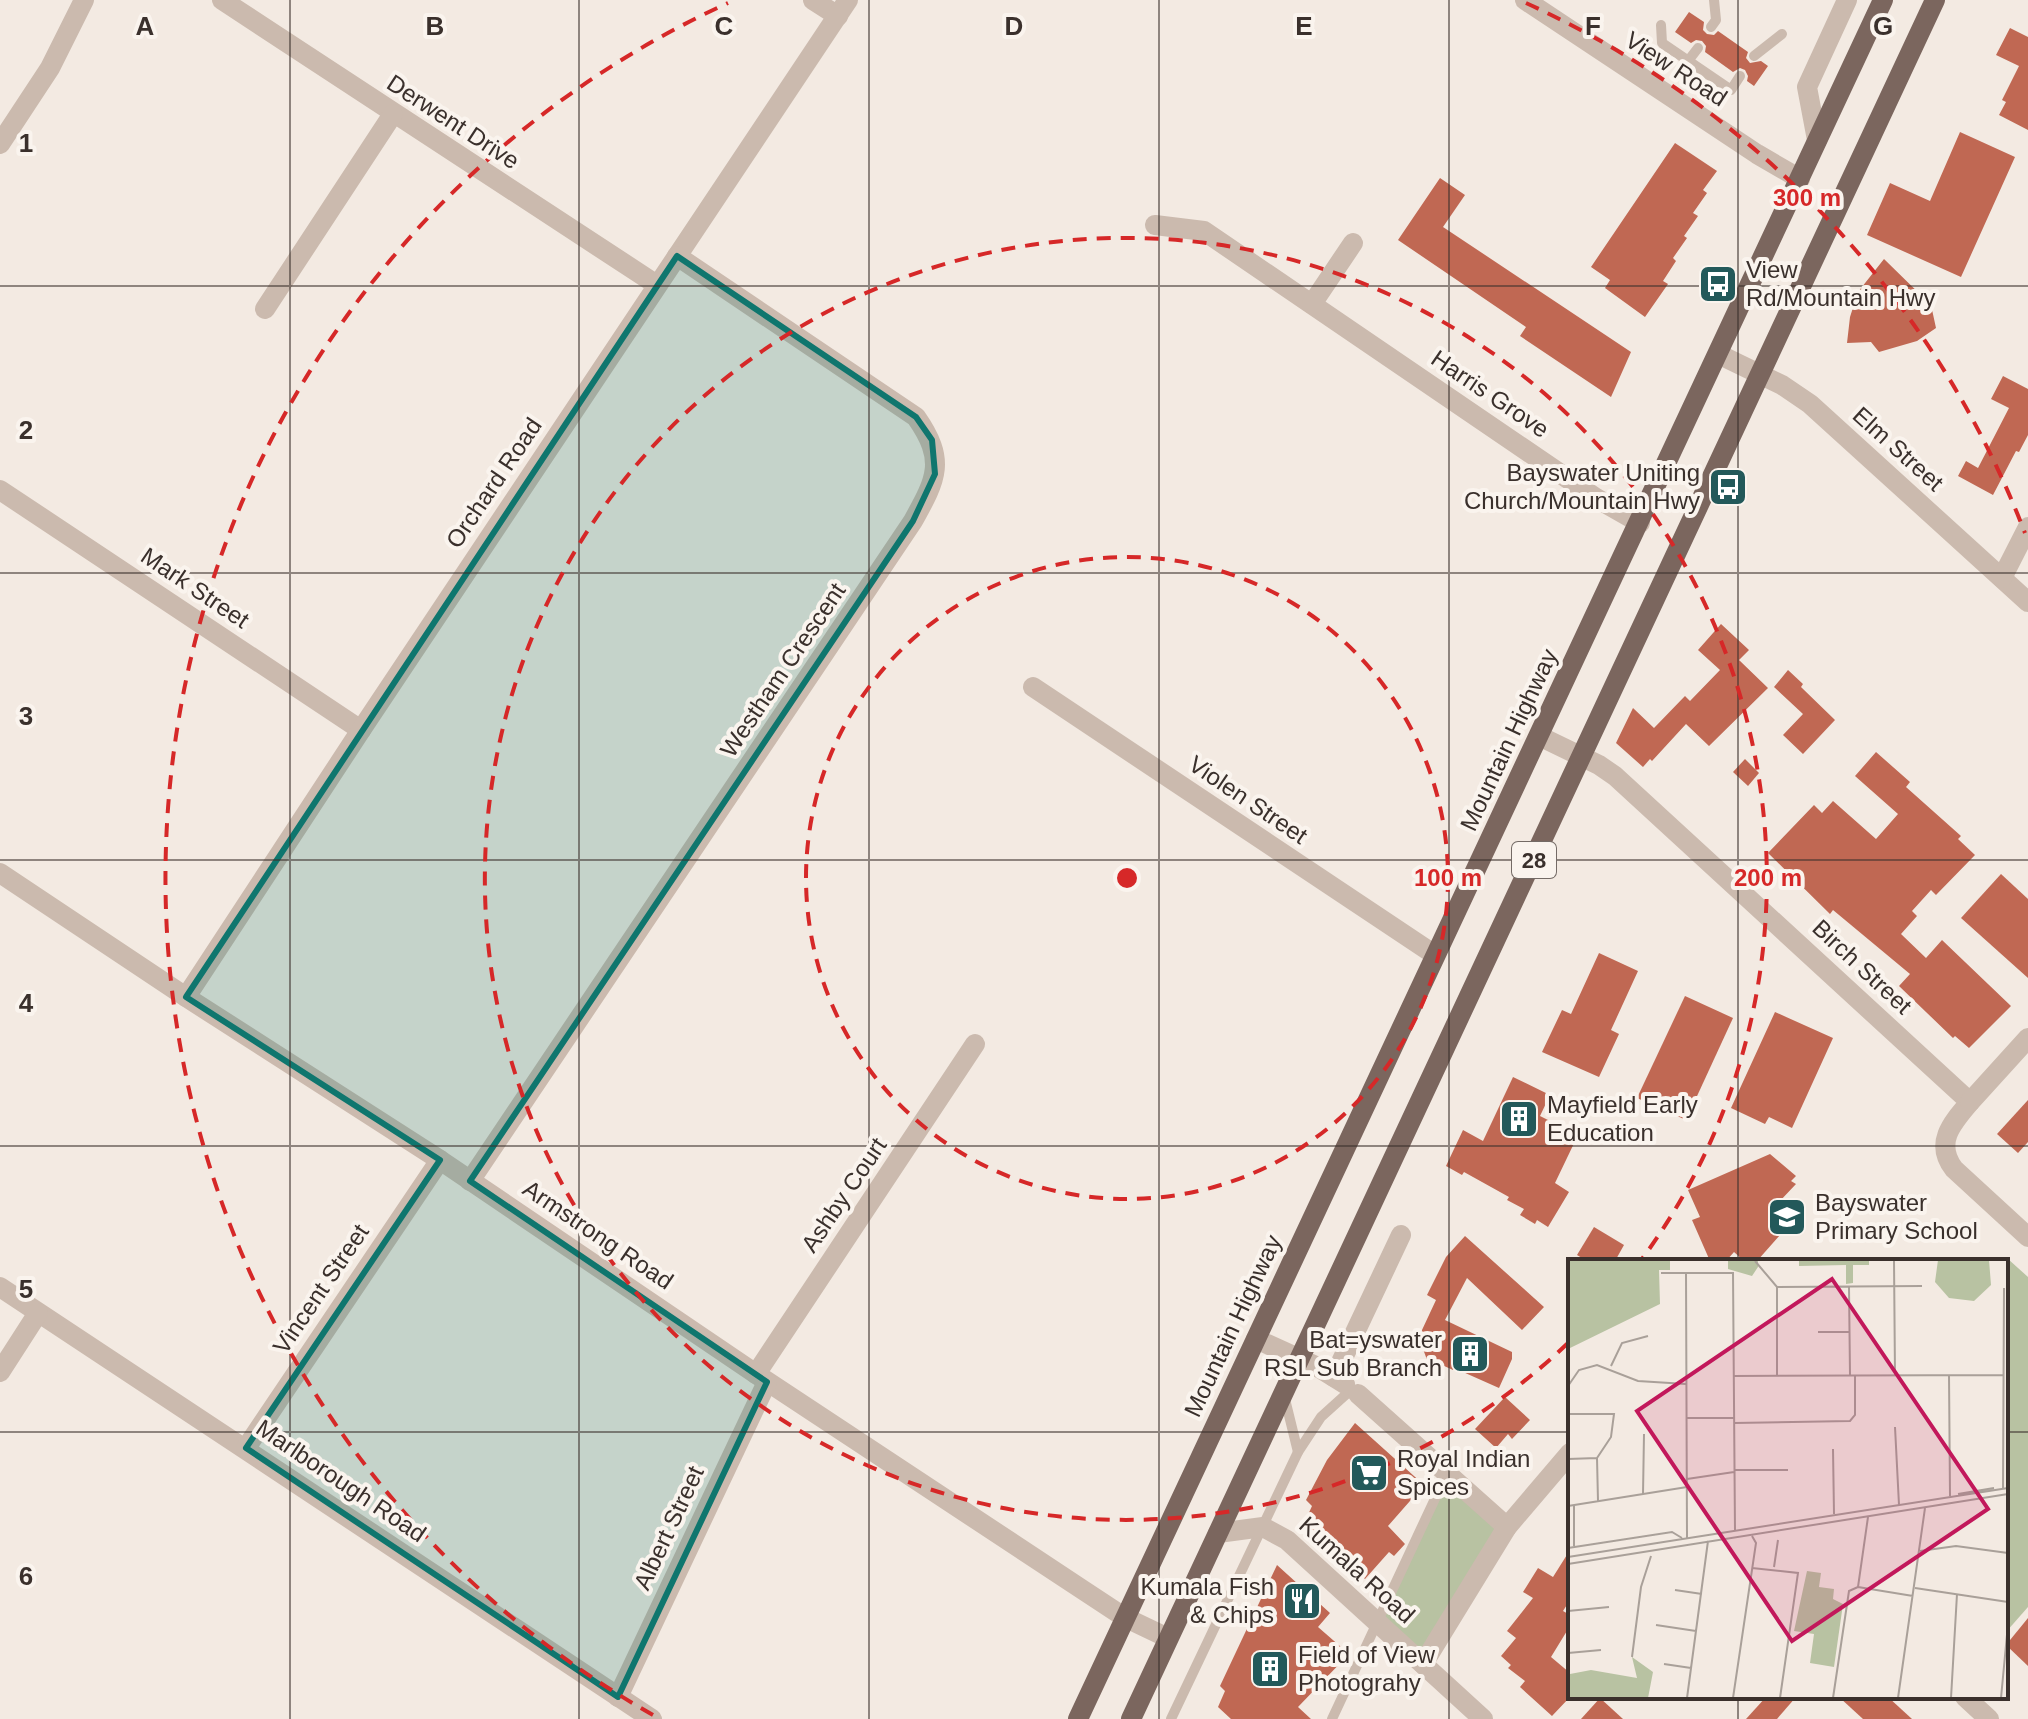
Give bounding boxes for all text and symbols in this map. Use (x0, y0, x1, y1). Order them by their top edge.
text: A (136, 11, 155, 41)
text: B (426, 11, 444, 41)
text: C (715, 11, 734, 41)
text: D (1005, 11, 1023, 41)
text: E (1295, 11, 1313, 41)
text: F (1585, 11, 1601, 41)
text: G (1873, 11, 1893, 41)
street label: View Road (1620, 26, 1732, 111)
street label: Derwent Drive (382, 69, 524, 174)
text: 1 (19, 128, 33, 158)
text: 300 m (1773, 184, 1841, 211)
place label: View Rd/Mountain Hwy (1746, 256, 1935, 311)
bus stop icon: View Rd/Mountain Hwy (1697, 263, 1739, 305)
street label: Harris Grove (1426, 344, 1554, 443)
street label: Elm Street (1848, 401, 1949, 496)
street label: Orchard Road (440, 413, 547, 553)
text: 2 (19, 415, 33, 445)
place label: Bayswater Uniting Church/Mountain Hwy (1464, 459, 1700, 514)
bus stop icon: Bayswater Uniting Church/Mountain Hwy (1707, 466, 1749, 508)
street label: Mark Street (136, 542, 255, 634)
street label: Westham Crescent (714, 577, 851, 762)
street label: Mountain Highway (1455, 645, 1563, 835)
text: 3 (19, 701, 33, 731)
street label: Violen Street (1184, 750, 1313, 849)
road number: 28 (1512, 842, 1556, 878)
centre of rings (1113, 864, 1141, 892)
text: 100 m (1414, 864, 1482, 891)
text: 200 m (1734, 864, 1802, 891)
street label: Birch Street (1807, 914, 1918, 1019)
text: 4 (19, 988, 34, 1018)
place label: Mayfield Early Education (1547, 1091, 1698, 1146)
building icon: Mayfield Early Education (1498, 1098, 1540, 1140)
street label: Ashby Court (795, 1132, 892, 1257)
street label: Armstrong Road (518, 1175, 678, 1295)
place label: Bayswater Primary School (1815, 1189, 1978, 1244)
school or university icon: Bayswater Primary School (1766, 1196, 1808, 1238)
street label: Vincent Street (267, 1219, 374, 1359)
street label: Mountain Highway (1179, 1231, 1287, 1421)
inset map (1568, 1259, 2008, 1699)
text: 5 (19, 1274, 33, 1304)
place label: Bat=yswater RSL Sub Branch (1264, 1326, 1442, 1381)
building icon: Bat=yswater RSL Sub Branch (1449, 1333, 1491, 1375)
street label: Marlborough Road (251, 1414, 431, 1547)
place label: Royal Indian Spices (1397, 1445, 1530, 1500)
supermarket icon: Royal Indian Spices (1348, 1452, 1390, 1494)
street label: Albert Street (628, 1461, 709, 1594)
street label: Kumala Road (1294, 1511, 1420, 1628)
text: 6 (19, 1561, 33, 1591)
place label: Kumala Fish & Chips (1141, 1573, 1274, 1628)
restaurant icon: Kumala Fish & Chips (1281, 1580, 1323, 1622)
place label: Field of View Photograhy (1298, 1641, 1436, 1696)
building icon: Field of View Photograhy (1249, 1648, 1291, 1690)

